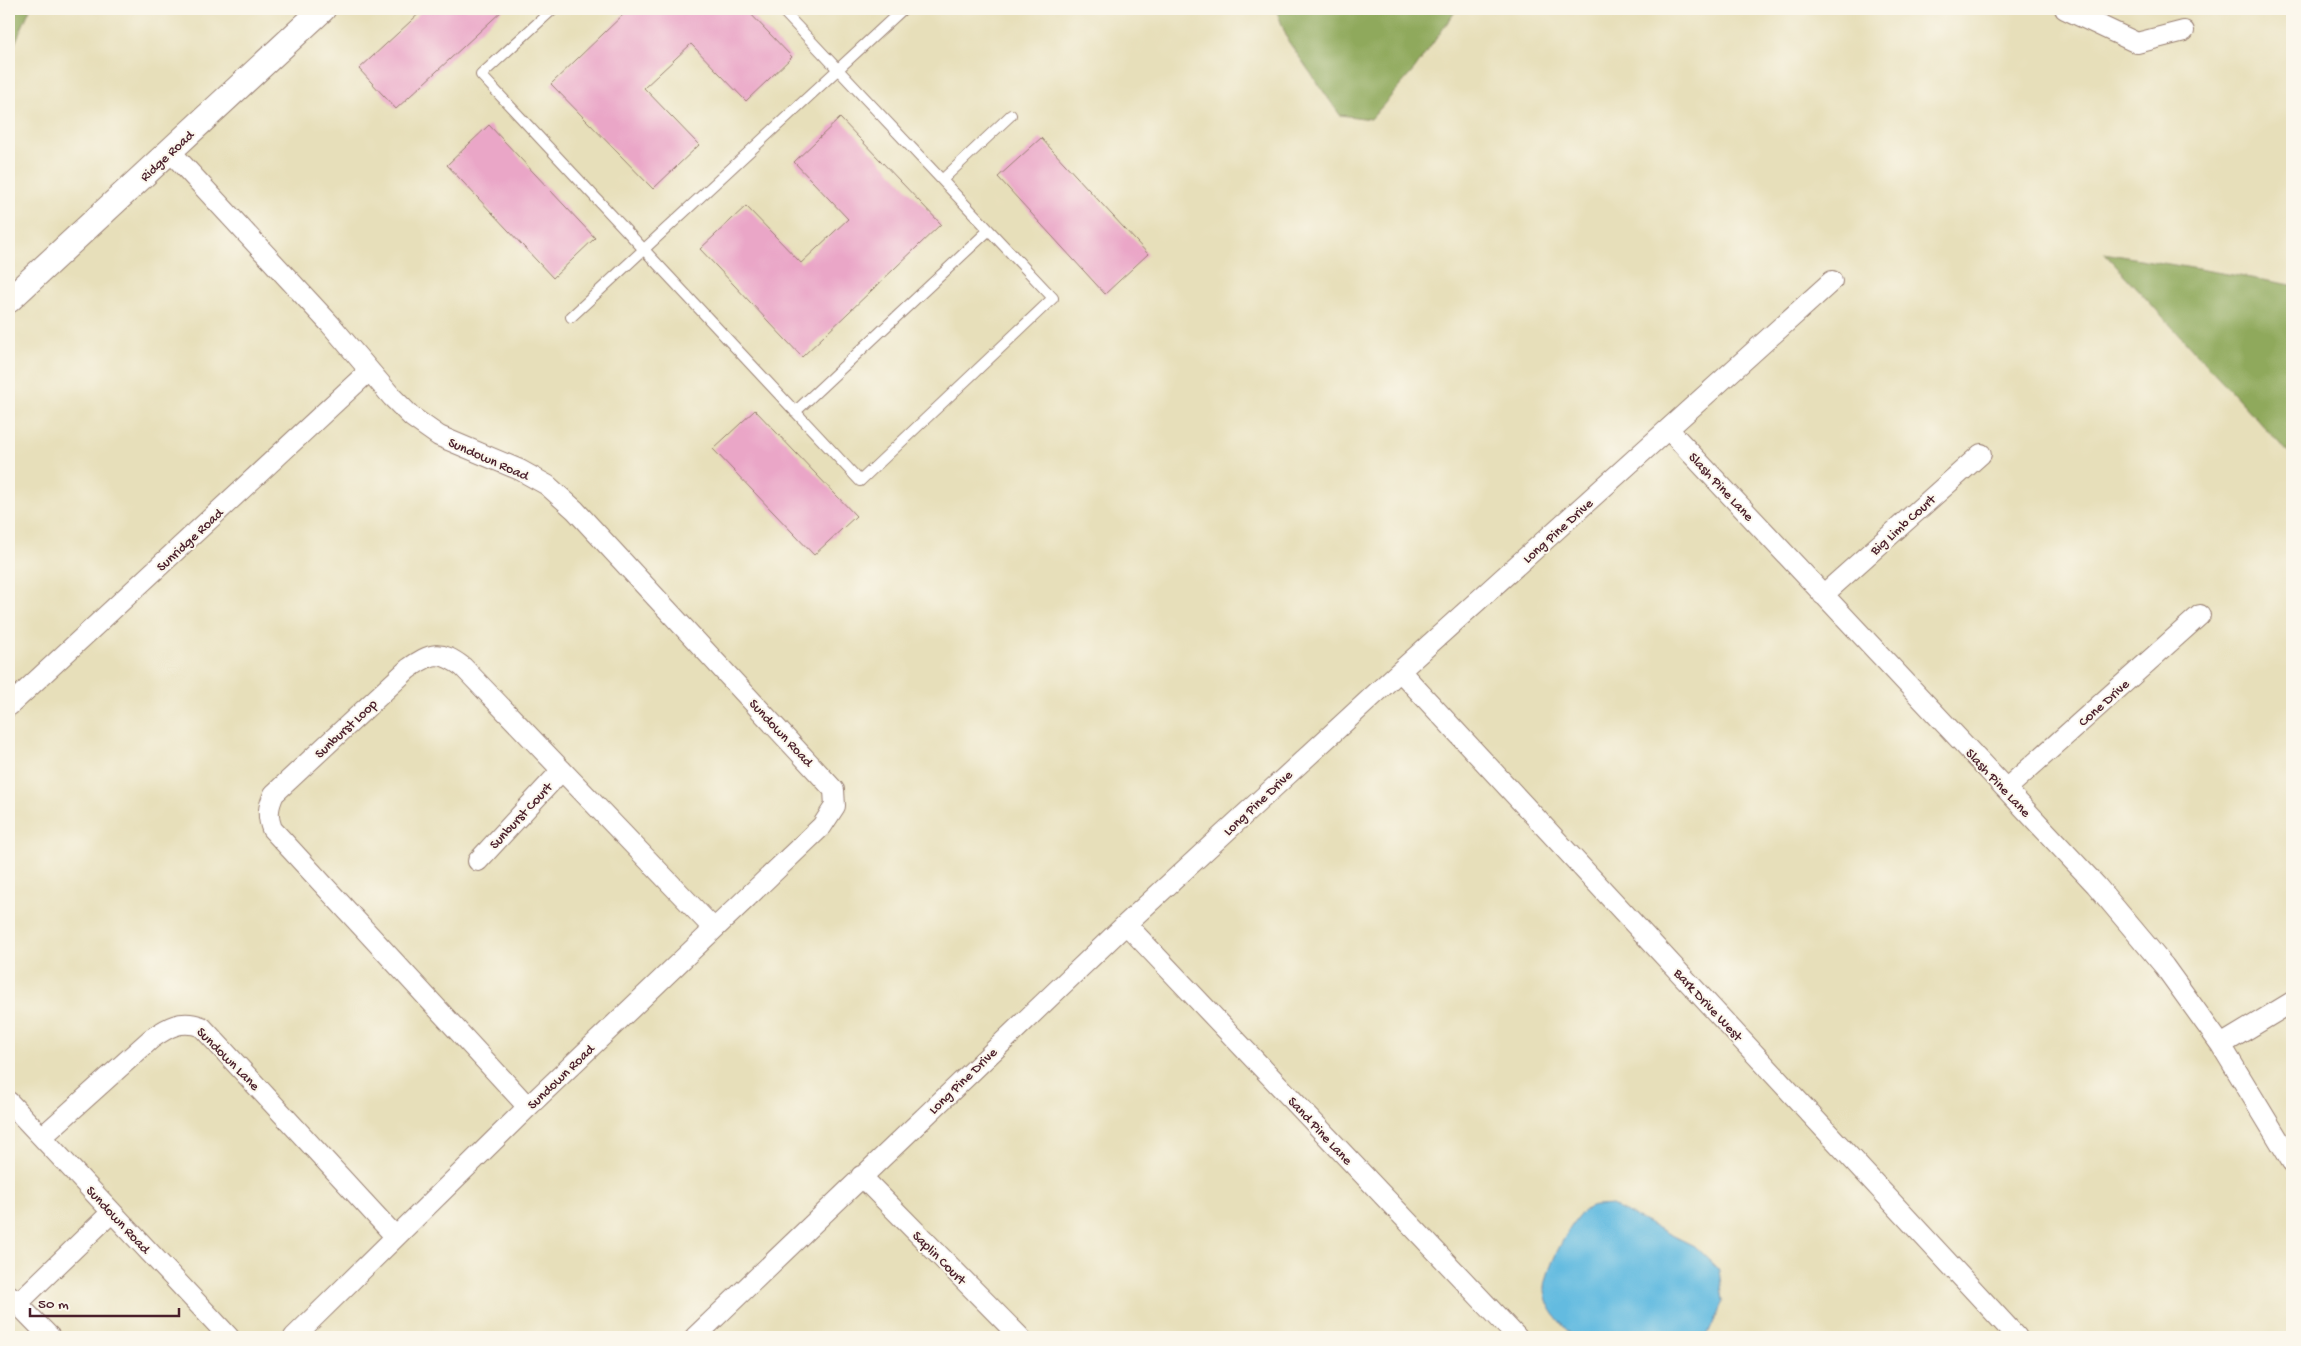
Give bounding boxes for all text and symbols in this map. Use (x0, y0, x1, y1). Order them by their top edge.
street label: Ridge Road (137, 126, 200, 186)
street label: Sundown Road (445, 435, 533, 486)
street label: Slash Pine Lane (1684, 450, 1757, 526)
street label: Big Limb Court (1867, 491, 1941, 560)
street label: Long Pine Drive (1520, 495, 1598, 568)
street label: Sunridge Road (154, 504, 229, 576)
street label: Cone Drive (2076, 676, 2134, 731)
street label: Sunburst Loop (312, 696, 382, 763)
street label: Sundown Road (744, 696, 817, 772)
street label: Slash Pine Lane (1961, 746, 2034, 822)
street label: Long Pine Drive (1220, 767, 1298, 840)
street label: Sunburst Court (487, 779, 558, 854)
street label: Bark Drive West (1668, 965, 1746, 1047)
street label: Sundown Lane (192, 1024, 263, 1096)
street label: Sundown Road (525, 1040, 600, 1114)
street label: Long Pine Drive (926, 1044, 1002, 1119)
street label: Sand Pine Lane (1283, 1094, 1356, 1170)
street label: Sundown Road (81, 1183, 154, 1259)
street label: Saplin Court (908, 1228, 970, 1290)
scale bar (30, 1286, 179, 1318)
text: 50 m (38, 1296, 69, 1314)

